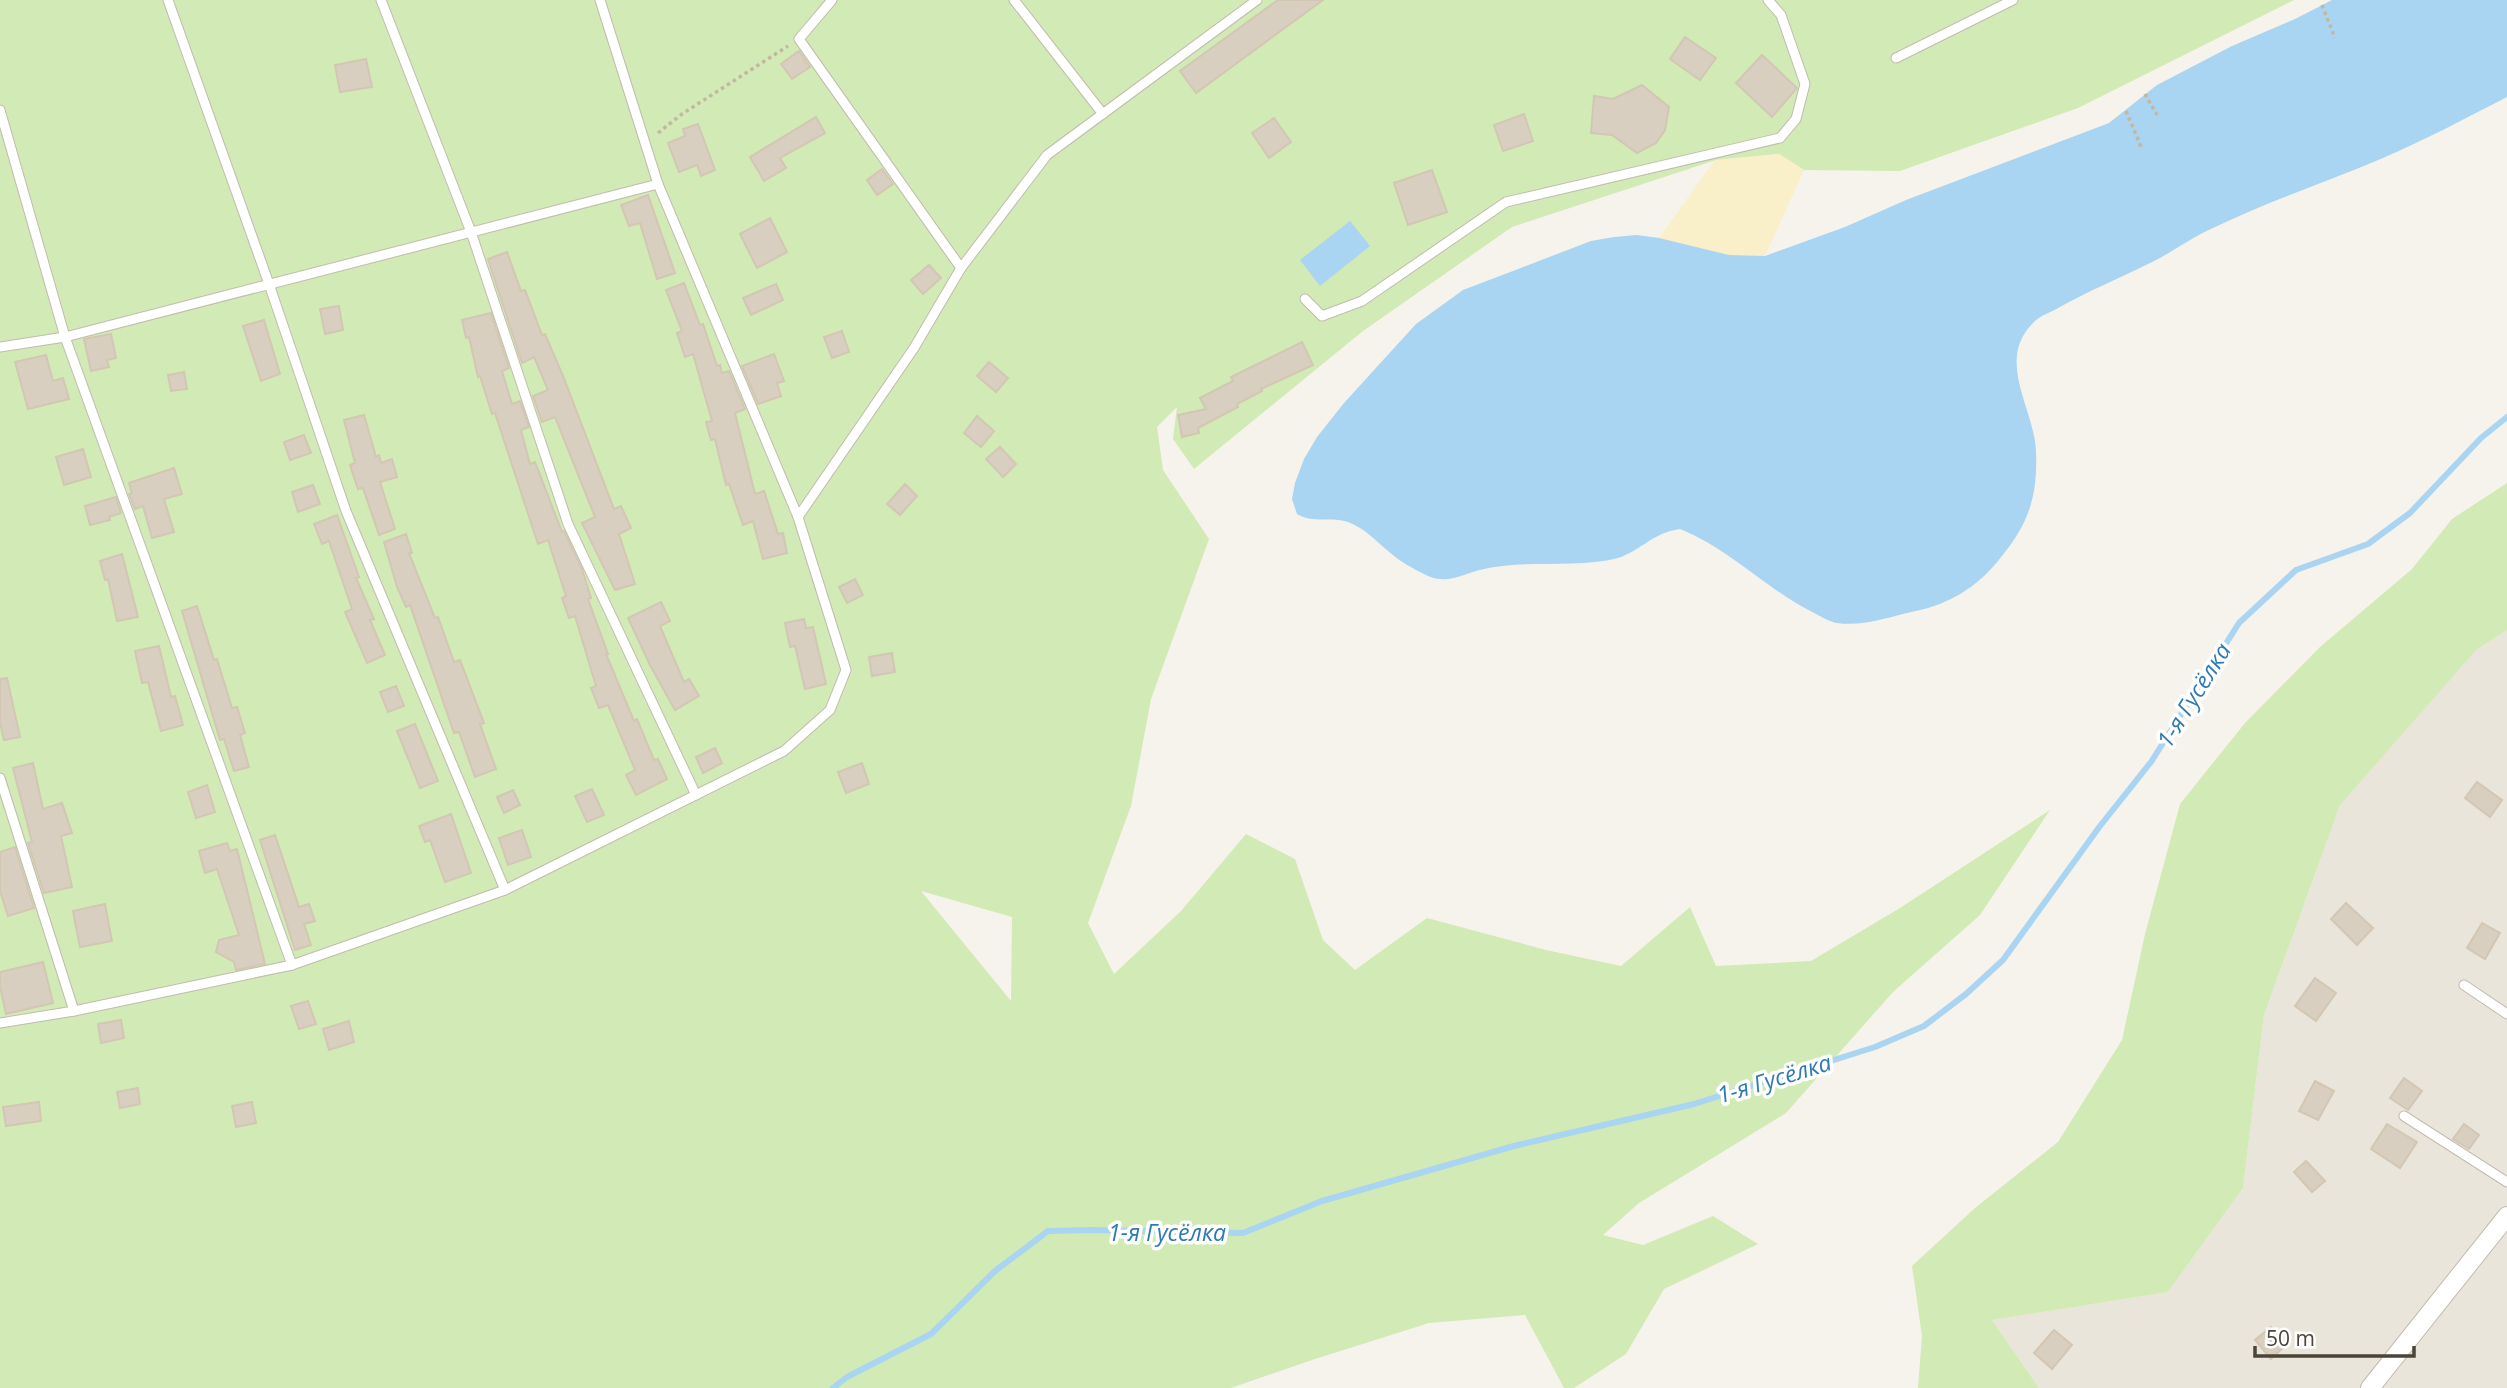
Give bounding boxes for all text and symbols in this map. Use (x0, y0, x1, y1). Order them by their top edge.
water label: 1-я Гусёлка (2148, 637, 2238, 753)
water label: 1-я Гусёлка (1713, 1045, 1835, 1111)
water label: 1-я Гусёлка (1108, 1216, 1226, 1248)
scale bar (2255, 1314, 2414, 1358)
text: 50 m (2266, 1324, 2315, 1352)

